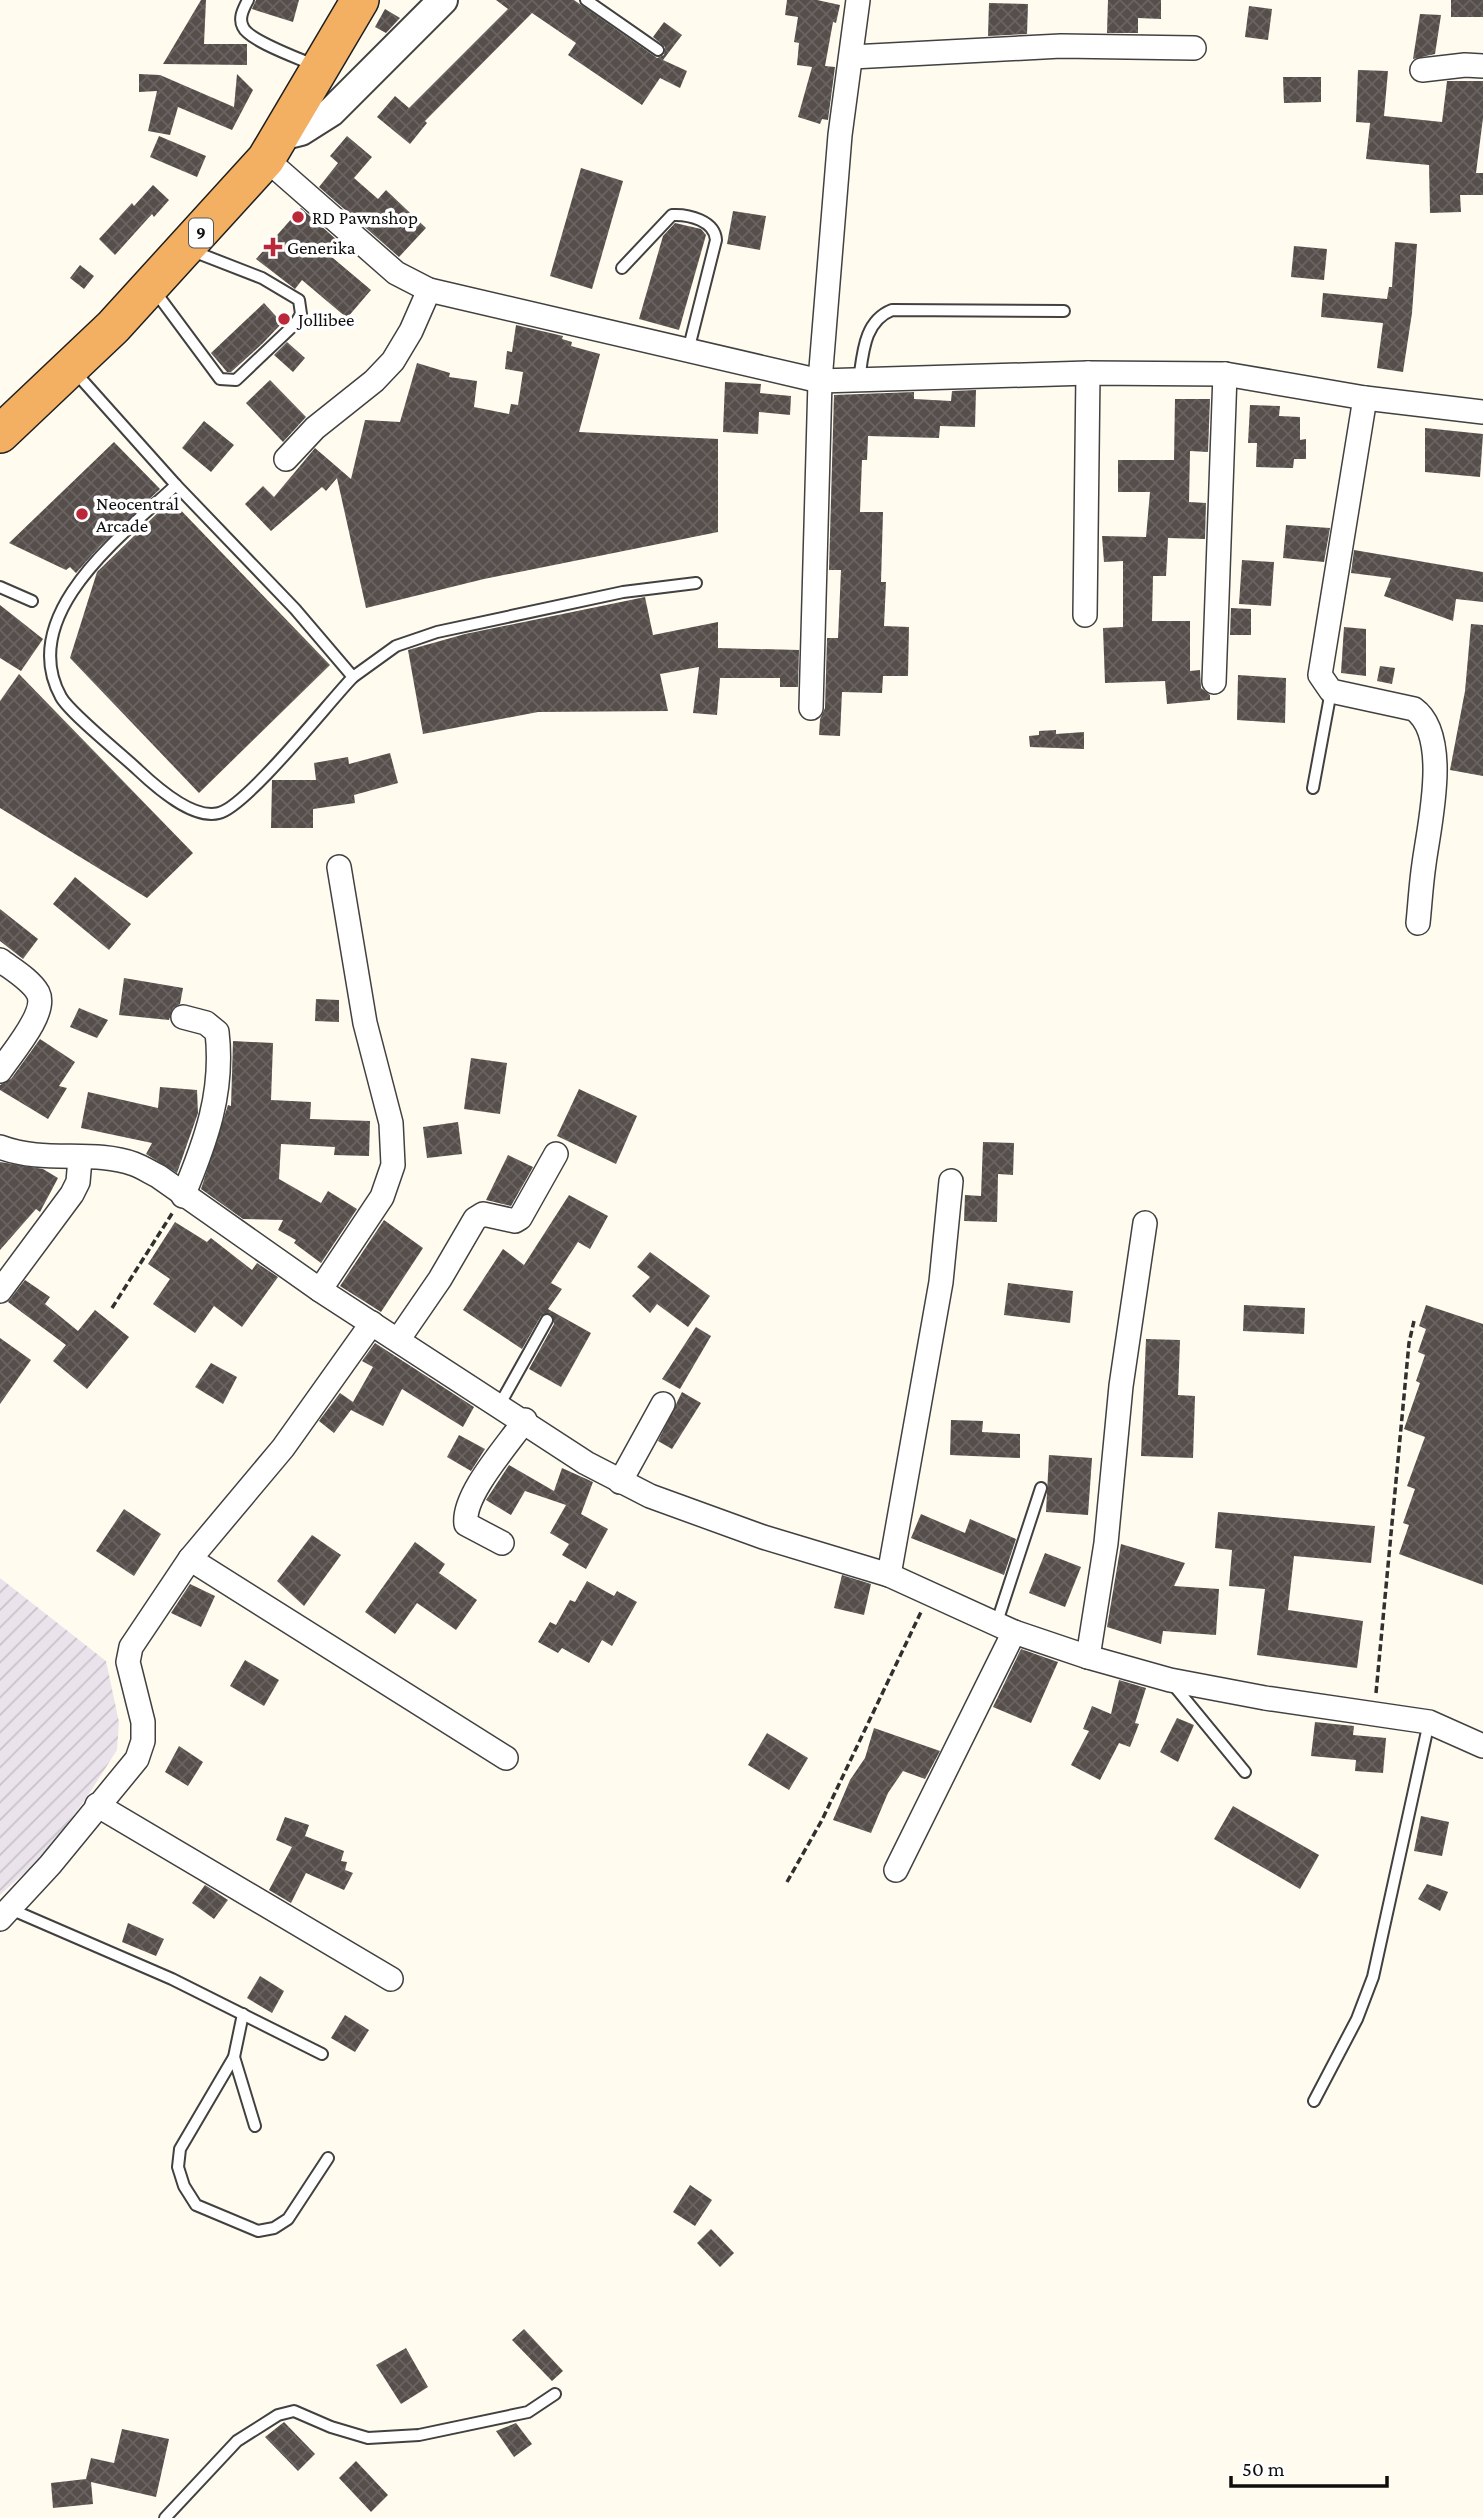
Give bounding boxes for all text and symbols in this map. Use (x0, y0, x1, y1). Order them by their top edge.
place label: RD Pawnshop (312, 207, 418, 228)
marker: RD Pawnshop (290, 209, 306, 225)
road number: 9 (189, 218, 213, 247)
place label: Generika (287, 237, 356, 258)
marker: Generika (265, 239, 281, 255)
place label: Jollibee (296, 309, 354, 330)
marker: Jollibee (276, 311, 292, 327)
place label: Neocentral Arcade (96, 493, 179, 536)
marker: Neocentral Arcade (74, 506, 90, 522)
scale bar (1231, 2444, 1387, 2488)
text: 50 m (1242, 2457, 1285, 2481)

